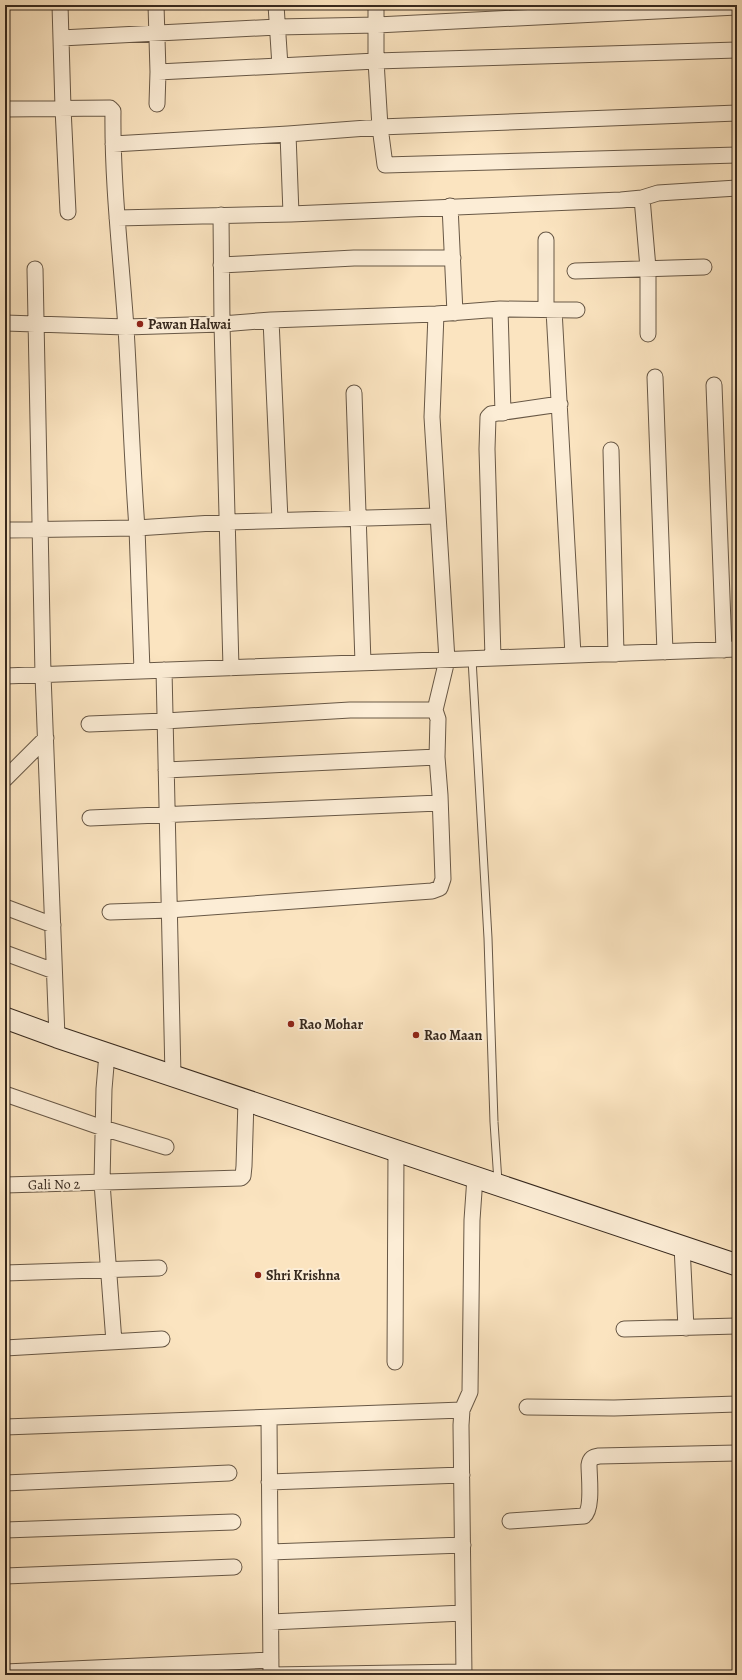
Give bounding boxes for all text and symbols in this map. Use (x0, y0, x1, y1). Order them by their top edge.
place label: Pawan Halwai (148, 315, 231, 334)
marker: Pawan Halwai (135, 319, 145, 329)
place label: Rao Mohar (299, 1015, 363, 1034)
marker: Rao Mohar (286, 1019, 296, 1029)
place label: Rao Maan (424, 1026, 482, 1045)
marker: Rao Maan (411, 1030, 421, 1040)
street label: Gali No 2 (28, 1175, 81, 1194)
place label: Shri Krishna (266, 1266, 341, 1285)
marker: Shri Krishna (253, 1270, 263, 1280)

